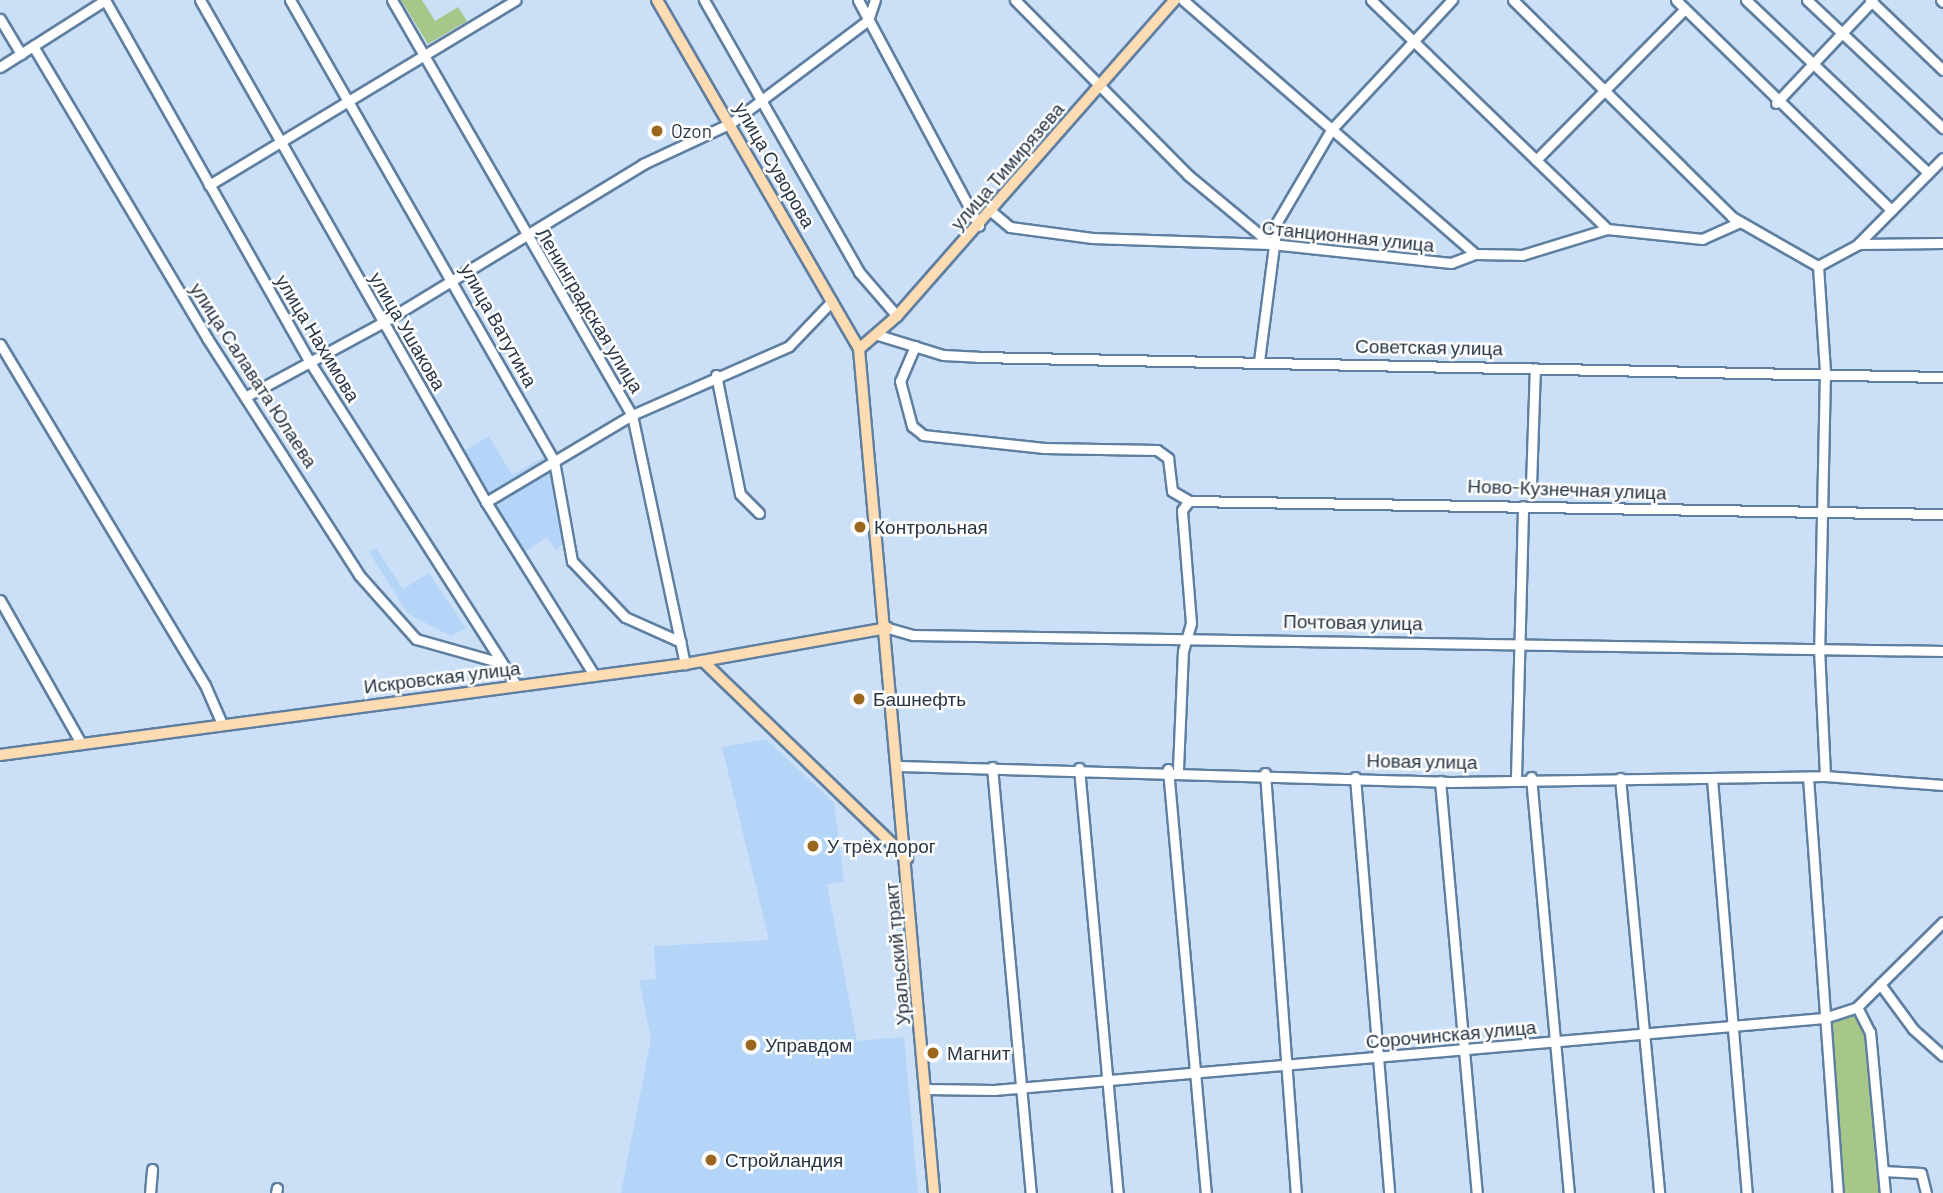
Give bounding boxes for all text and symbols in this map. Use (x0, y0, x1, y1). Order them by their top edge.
street label: улица Суворова (730, 98, 820, 232)
street label: улица Тимирязева (946, 98, 1068, 234)
place label: Ozon (671, 120, 712, 142)
marker: Ozon (649, 123, 665, 139)
street label: Станционная улица (1261, 216, 1435, 256)
street label: Ленинградская улица (532, 223, 648, 397)
street label: улица Ватутина (456, 259, 542, 391)
street label: улица Ушакова (365, 268, 451, 394)
street label: улица Нахимова (271, 270, 365, 406)
street label: улица Салавата Юлаева (186, 278, 322, 472)
street label: Советская улица (1355, 334, 1503, 360)
street label: Ново-Кузнечная улица (1467, 474, 1667, 504)
place label: Контрольная (874, 516, 988, 538)
marker: Контрольная (852, 519, 868, 535)
street label: Почтовая улица (1283, 609, 1423, 635)
street label: Искровская улица (362, 656, 522, 698)
place label: Башнефть (873, 688, 966, 710)
marker: Башнефть (851, 691, 867, 707)
street label: Новая улица (1366, 749, 1478, 773)
place label: У трёх дорог (827, 835, 936, 857)
marker: У трёх дорог (805, 838, 821, 854)
street label: Уральский тракт (879, 882, 915, 1026)
street label: Сорочинская улица (1365, 1015, 1537, 1053)
place label: Управдом (765, 1034, 852, 1056)
marker: Управдом (743, 1037, 759, 1053)
place label: Магнит (947, 1042, 1010, 1064)
marker: Магнит (925, 1045, 941, 1061)
place label: Стройландия (725, 1149, 843, 1171)
marker: Стройландия (703, 1152, 719, 1168)

